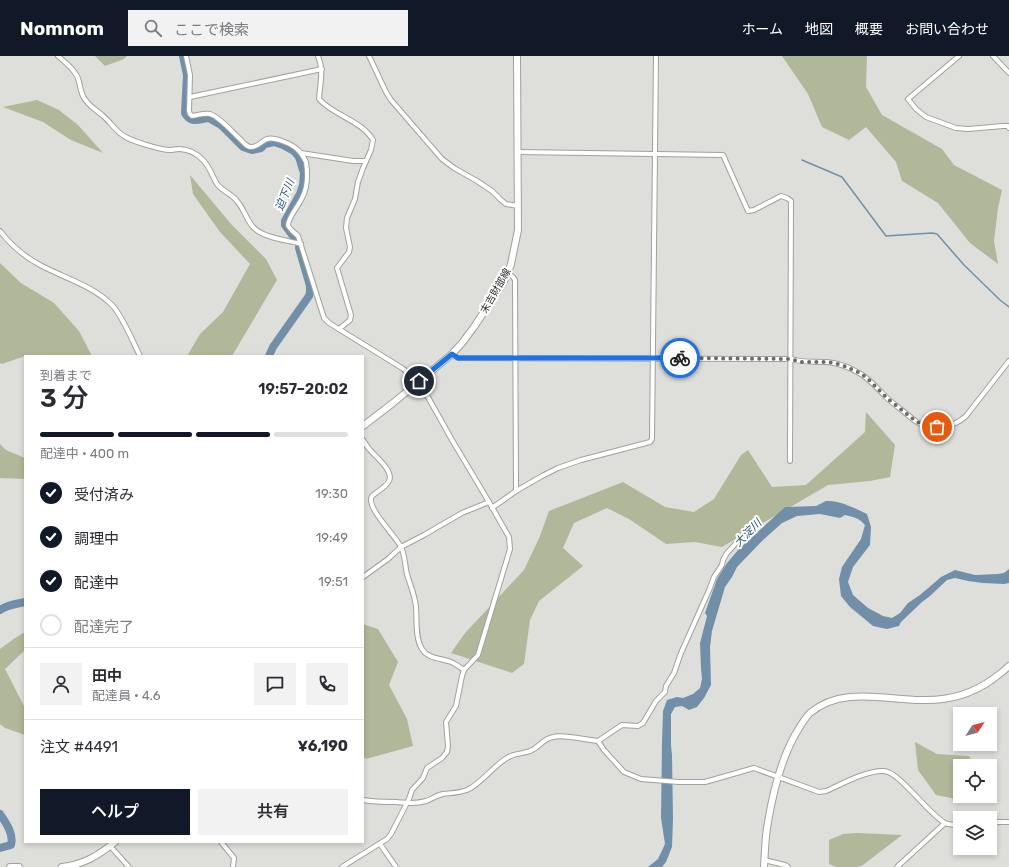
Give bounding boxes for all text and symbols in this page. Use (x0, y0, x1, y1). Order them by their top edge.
search box (128, 10, 408, 46)
text: Nomnom (20, 17, 104, 40)
icon: search (142, 17, 164, 39)
text: ここで検索 (174, 21, 249, 39)
text: ホーム (741, 21, 783, 38)
text: 地図 (805, 21, 833, 38)
text: 概要 (855, 21, 883, 38)
text: お問い合わせ (905, 21, 989, 38)
water label: 迫下川 (273, 176, 298, 213)
street label: 末吉財部線 (478, 266, 514, 316)
courier (660, 338, 700, 378)
icon: bike (669, 347, 691, 369)
pin (402, 364, 436, 398)
text: 到着まで (40, 368, 92, 383)
icon: home (408, 370, 430, 392)
text: 19:57–20:02 (258, 380, 348, 398)
text: 3 分 (40, 383, 89, 414)
pin (920, 410, 954, 444)
icon: bag (926, 416, 948, 438)
text: 配達中 · 400 m (40, 446, 129, 461)
icon: check (40, 482, 62, 504)
text: 受付済み (74, 486, 134, 504)
text: 19:30 (315, 486, 348, 501)
water label: 大淀川 (732, 516, 765, 549)
icon: check (40, 526, 62, 548)
text: 調理中 (74, 530, 119, 548)
text: 19:49 (316, 530, 348, 545)
icon: check (40, 570, 62, 592)
text: 配達中 (74, 574, 119, 592)
text: 19:51 (318, 574, 348, 589)
text: 配達完了 (74, 618, 134, 636)
button: person (40, 663, 82, 705)
button: chat (254, 663, 296, 705)
button: phone (306, 663, 348, 705)
text: 田中 (92, 667, 122, 685)
text: 配達員 · 4.6 (92, 688, 161, 703)
north arrow (953, 707, 997, 751)
map controls (953, 707, 997, 855)
text: ¥6,190 (297, 737, 348, 755)
text: 注文 #4491 (40, 738, 118, 756)
button: locate (953, 759, 997, 803)
button: ヘルプ (40, 789, 190, 835)
button: 共有 (198, 789, 348, 835)
button: layers (953, 811, 997, 855)

